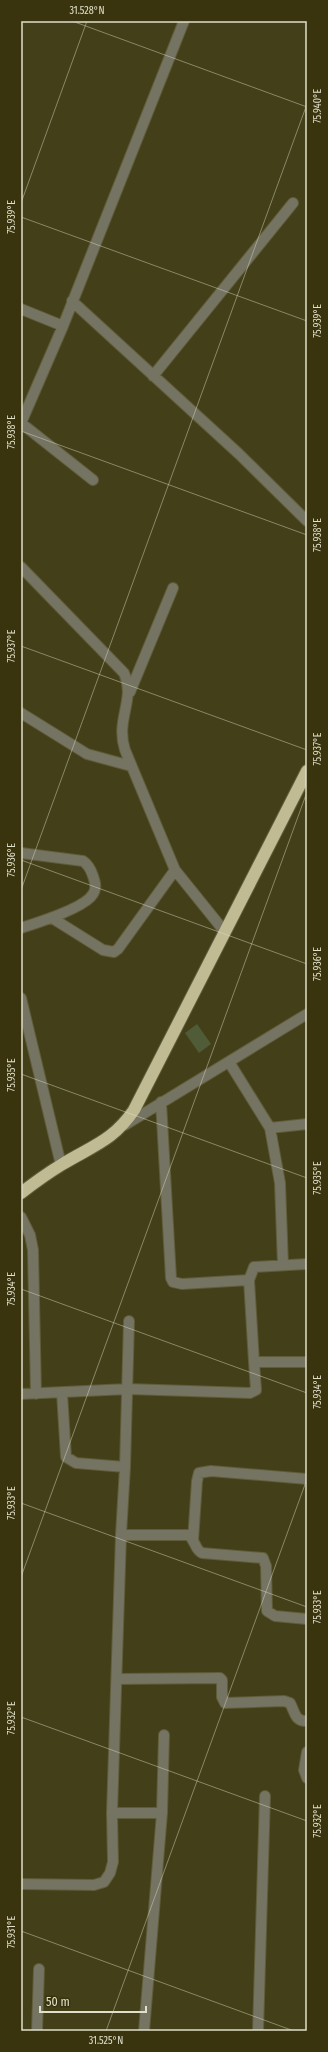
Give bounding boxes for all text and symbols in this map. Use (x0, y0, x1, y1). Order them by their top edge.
text: 31.528°N (69, 5, 105, 17)
text: 75.940°E (312, 88, 324, 123)
text: 75.939°E (6, 200, 18, 234)
text: 75.939°E (312, 304, 324, 338)
text: 75.938°E (6, 415, 18, 449)
text: 75.938°E (312, 518, 324, 552)
text: 75.937°E (6, 629, 18, 663)
text: 75.937°E (312, 732, 324, 766)
text: 75.936°E (6, 843, 18, 877)
text: 75.936°E (312, 947, 324, 981)
text: 75.935°E (6, 1058, 18, 1092)
text: 75.935°E (312, 1161, 324, 1195)
text: 75.934°E (6, 1272, 18, 1306)
text: 75.934°E (312, 1375, 324, 1409)
text: 75.933°E (6, 1486, 18, 1520)
text: 75.933°E (312, 1590, 324, 1624)
text: 75.932°E (6, 1701, 18, 1735)
text: 75.932°E (312, 1804, 324, 1838)
text: 75.931°E (6, 1915, 18, 1948)
scale bar (40, 1988, 146, 2014)
text: 50 m (46, 1995, 70, 2009)
text: 31.525°N (89, 2035, 123, 2047)

